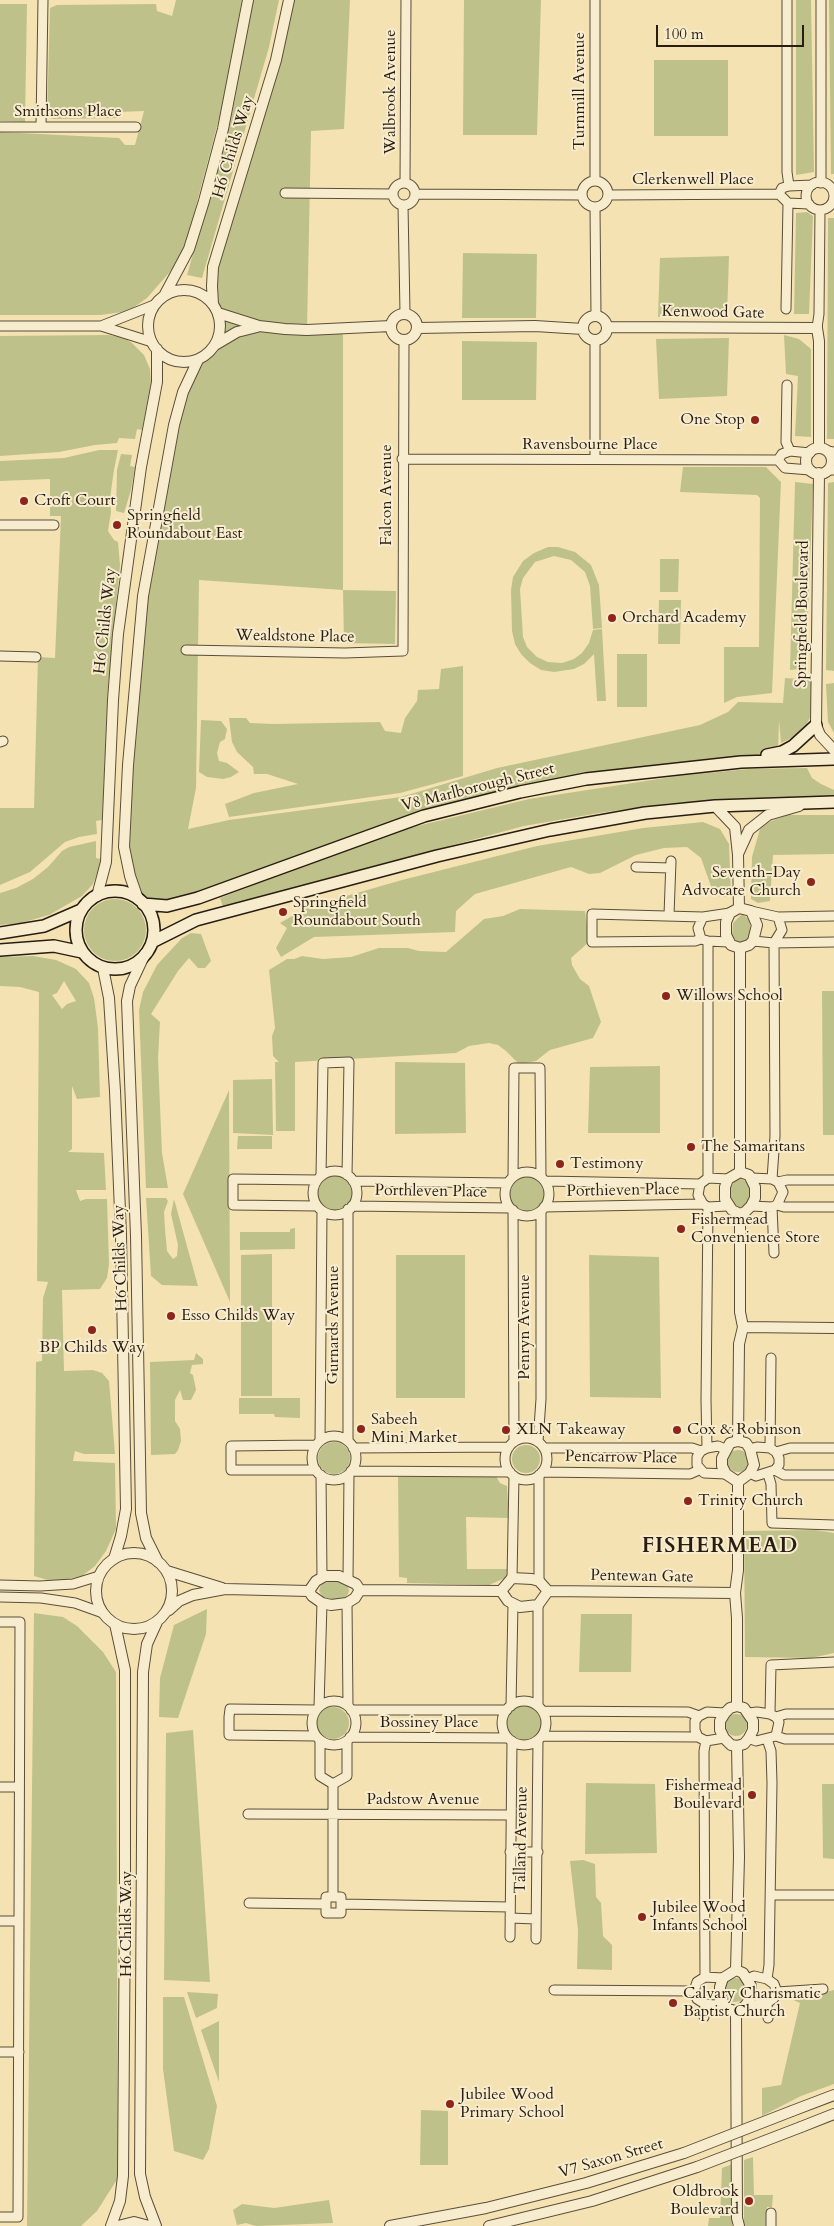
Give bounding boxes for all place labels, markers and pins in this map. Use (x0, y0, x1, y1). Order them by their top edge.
place label: One Stop (680, 410, 745, 430)
marker: One Stop (749, 414, 761, 426)
place label: Croft Court (34, 491, 116, 511)
marker: Croft Court (18, 495, 30, 507)
place label: Springfield Roundabout East (127, 506, 243, 544)
marker: Springfield Roundabout East (111, 519, 123, 531)
place label: Orchard Academy (622, 608, 747, 628)
marker: Orchard Academy (606, 612, 618, 624)
place label: Seventh-Day Advocate Church (682, 863, 801, 901)
marker: Seventh-Day Advocate Church (805, 876, 817, 888)
place label: Springfield Roundabout South (293, 893, 421, 931)
marker: Springfield Roundabout South (277, 906, 289, 918)
place label: Willows School (676, 986, 783, 1006)
marker: Willows School (660, 990, 672, 1002)
place label: The Samaritans (701, 1137, 805, 1157)
marker: The Samaritans (685, 1141, 697, 1153)
place label: Testimony (570, 1154, 644, 1174)
marker: Testimony (554, 1158, 566, 1170)
place label: Fishermead Convenience Store (691, 1210, 820, 1248)
marker: Fishermead Convenience Store (675, 1223, 687, 1235)
place label: Esso Childs Way (181, 1306, 295, 1326)
marker: Esso Childs Way (165, 1310, 177, 1322)
marker: BP Childs Way (86, 1324, 98, 1336)
place label: BP Childs Way (39, 1338, 145, 1358)
place label: Sabeeh Mini Market (371, 1410, 457, 1448)
place label: XLN Takeaway (516, 1420, 626, 1440)
place label: Cox & Robinson (687, 1420, 801, 1440)
marker: Sabeeh Mini Market (355, 1423, 367, 1435)
marker: XLN Takeaway (500, 1424, 512, 1436)
marker: Cox & Robinson (671, 1424, 683, 1436)
place label: Trinity Church (698, 1491, 803, 1511)
marker: Trinity Church (682, 1495, 694, 1507)
place label: Fishermead Boulevard (665, 1776, 742, 1814)
marker: Fishermead Boulevard (746, 1789, 758, 1801)
place label: Jubilee Wood Infants School (652, 1898, 748, 1936)
marker: Jubilee Wood Infants School (636, 1911, 648, 1923)
place label: Calvary Charismatic Baptist Church (683, 1984, 821, 2022)
marker: Calvary Charismatic Baptist Church (667, 1997, 679, 2009)
place label: Jubilee Wood Primary School (460, 2085, 564, 2123)
marker: Jubilee Wood Primary School (444, 2098, 456, 2110)
place label: Oldbrook Boulevard (670, 2182, 739, 2220)
marker: Oldbrook Boulevard (743, 2195, 755, 2207)

